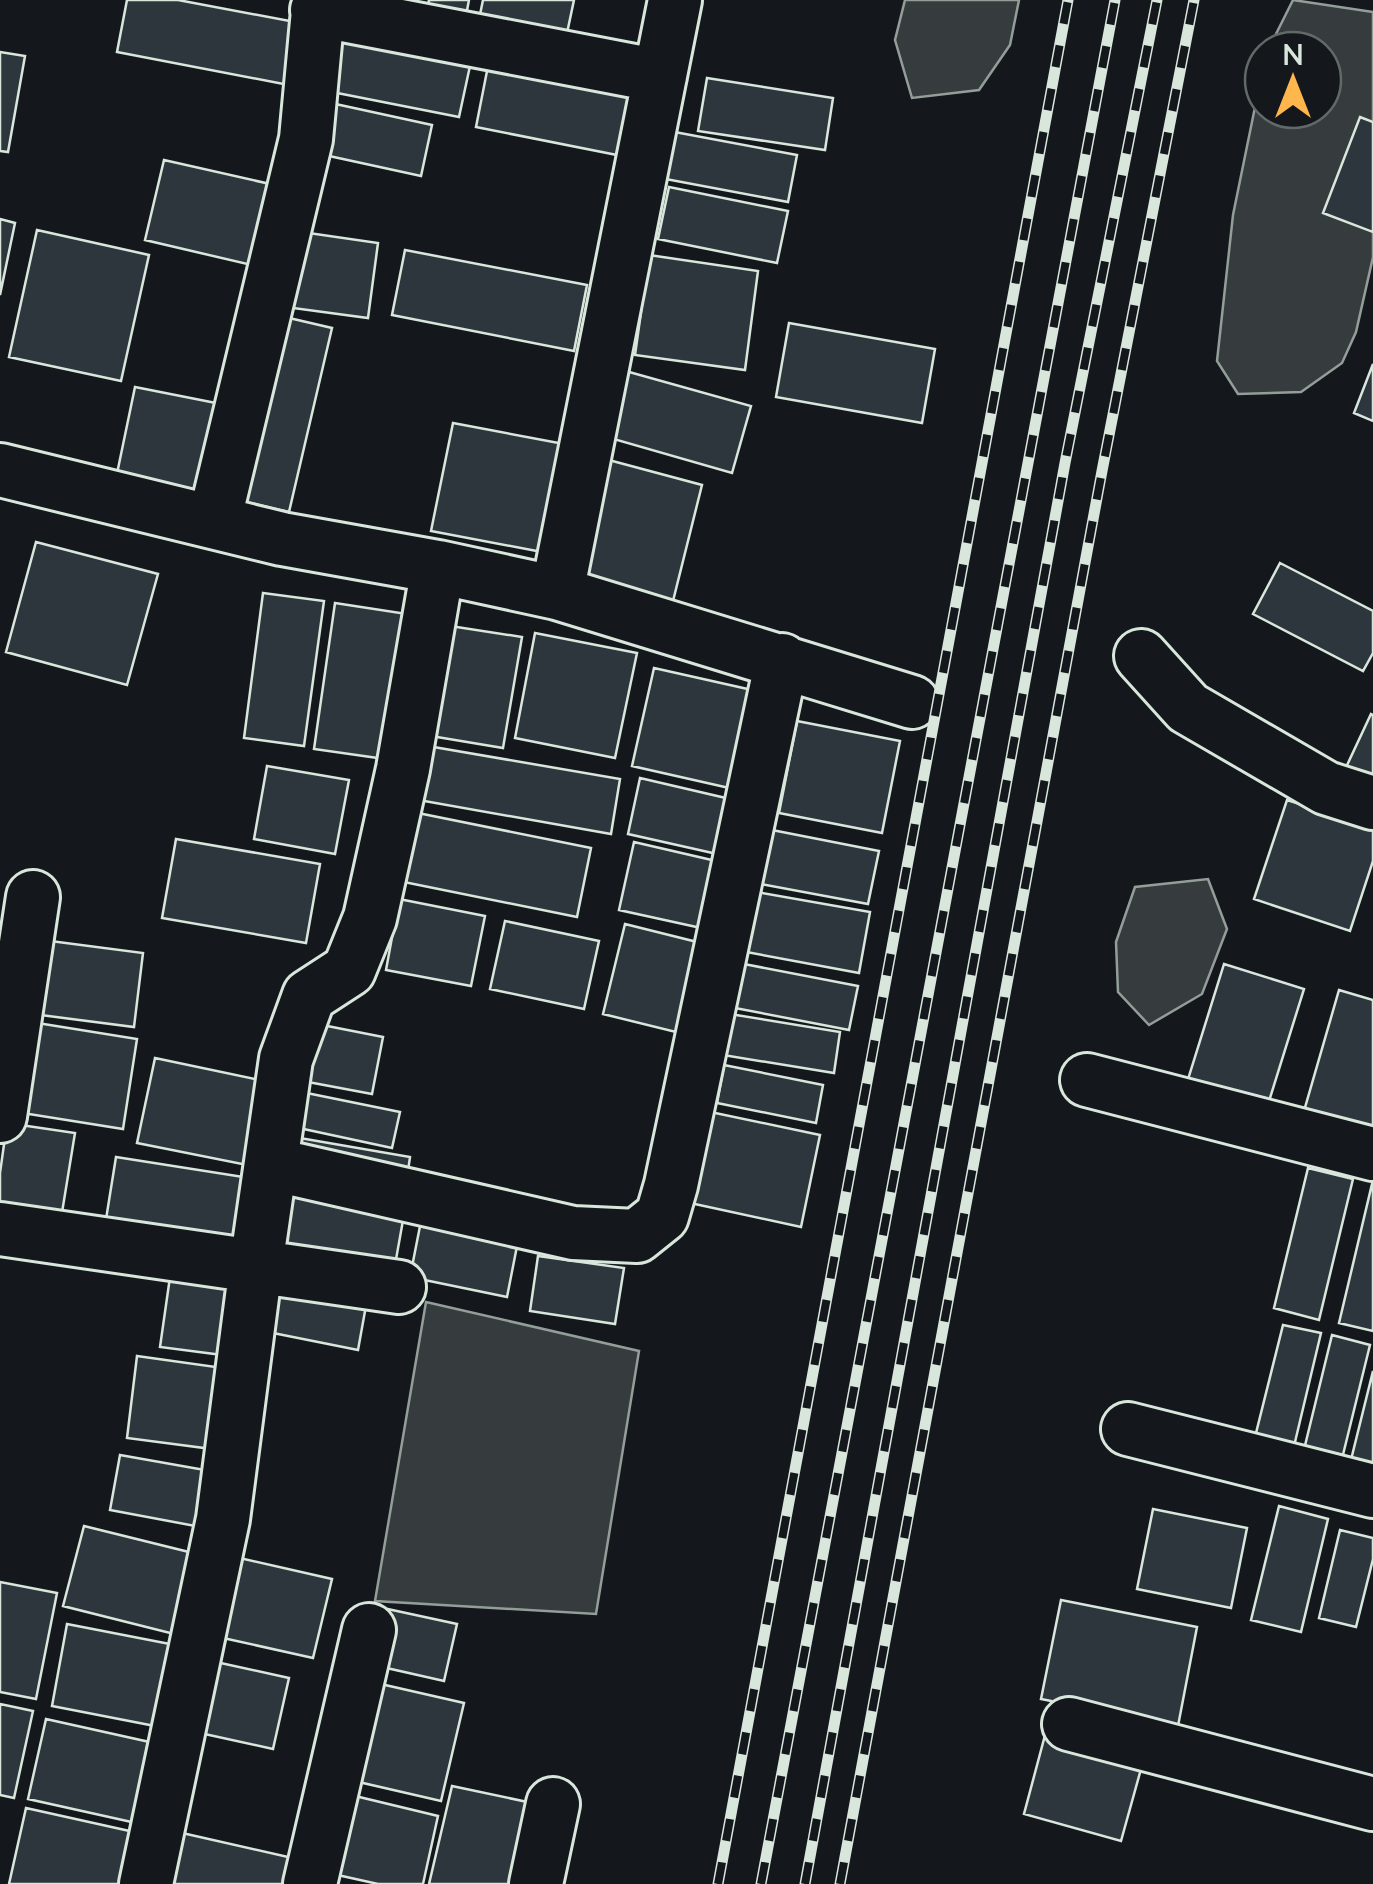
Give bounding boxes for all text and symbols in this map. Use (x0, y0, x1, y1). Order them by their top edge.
north arrow (1243, 30, 1343, 130)
text: N (1282, 37, 1304, 71)

